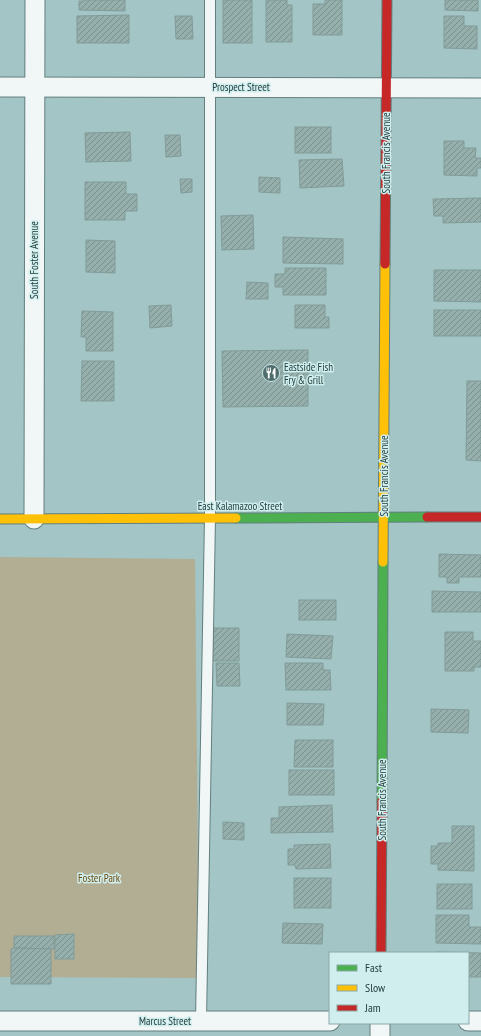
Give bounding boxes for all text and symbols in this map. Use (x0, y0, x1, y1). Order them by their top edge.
street label: Prospect Street (212, 80, 270, 94)
street label: South Francis Avenue (379, 112, 393, 194)
street label: South Foster Avenue (27, 221, 41, 299)
place label: Eastside Fish Fry & Grill (284, 360, 333, 387)
restaurant icon: Eastside Fish Fry & Grill (261, 363, 281, 383)
street label: South Francis Avenue (377, 435, 391, 517)
street label: East Kalamazoo Street (198, 499, 282, 513)
street label: South Francis Avenue (375, 759, 389, 841)
park label: Foster Park (78, 871, 121, 885)
legend (329, 952, 469, 1024)
text: Fast (365, 960, 383, 975)
text: Slow (365, 980, 386, 995)
text: Jam (364, 1000, 381, 1015)
street label: Marcus Street (139, 1014, 191, 1028)

